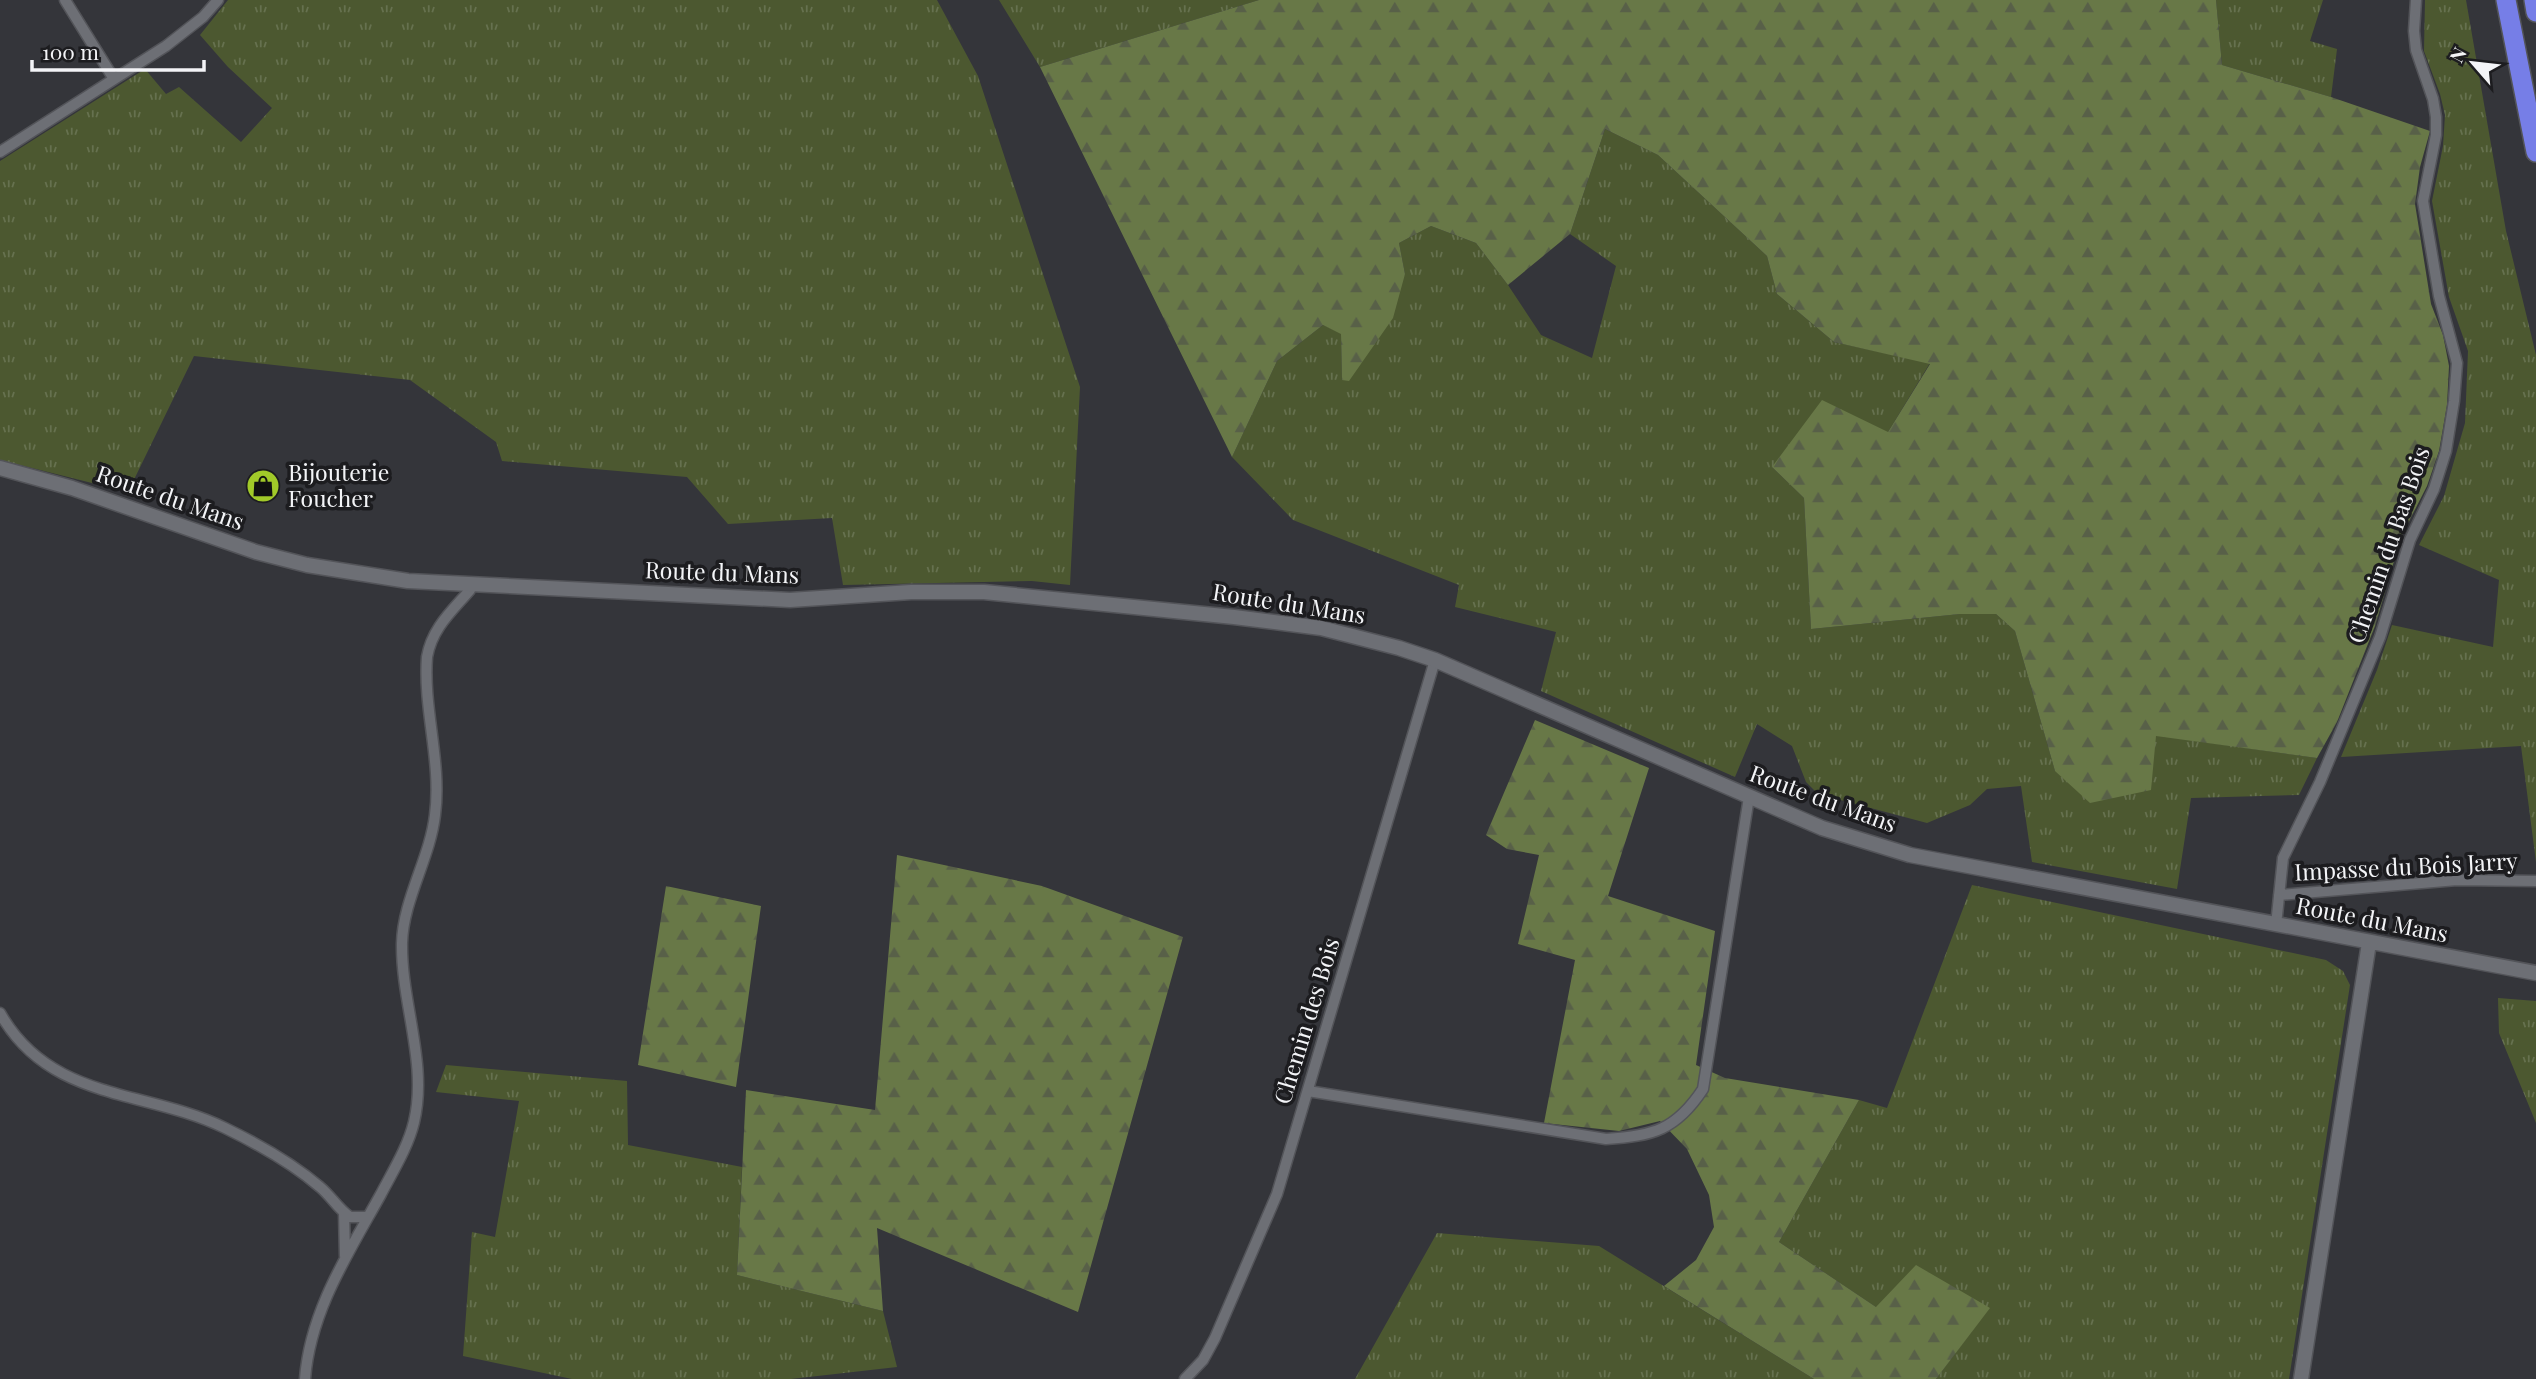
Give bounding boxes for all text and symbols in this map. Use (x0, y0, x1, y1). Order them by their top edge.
scale bar (32, 28, 203, 72)
north arrow (2438, 28, 2508, 98)
text: 100 m (42, 37, 99, 65)
text: N (2442, 42, 2472, 67)
street label: Chemin du Bas Bois (2339, 442, 2436, 647)
place label: Bijouterie Foucher (288, 456, 389, 513)
street label: Route du Mans (93, 457, 248, 536)
shop icon: Bijouterie Foucher (244, 467, 282, 505)
street label: Route du Mans (644, 553, 800, 590)
street label: Route du Mans (1211, 575, 1368, 630)
street label: Route du Mans (1746, 757, 1901, 839)
street label: Impasse du Bois Jarry (2293, 844, 2519, 887)
street label: Route du Mans (2294, 889, 2451, 948)
street label: Chemin des Bois (1266, 934, 1346, 1108)

